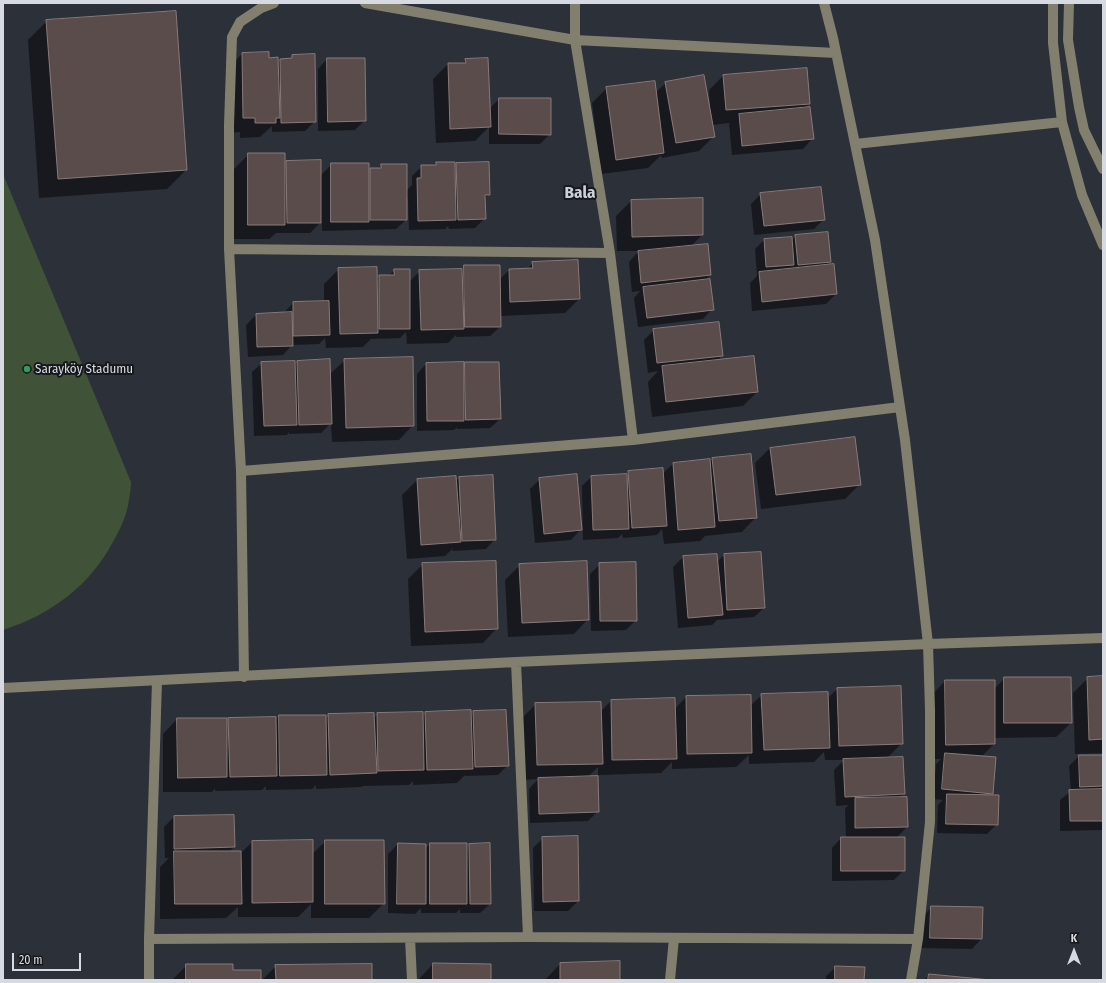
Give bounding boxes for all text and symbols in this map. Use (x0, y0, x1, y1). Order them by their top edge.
district label: Bala (565, 183, 595, 203)
place label: Sarayköy Stadumu (35, 361, 133, 377)
marker: Sarayköy Stadumu (22, 364, 32, 374)
north arrow (1054, 931, 1094, 971)
text: K (1071, 932, 1077, 945)
scale bar (14, 945, 83, 971)
text: 20 m (19, 953, 43, 967)

